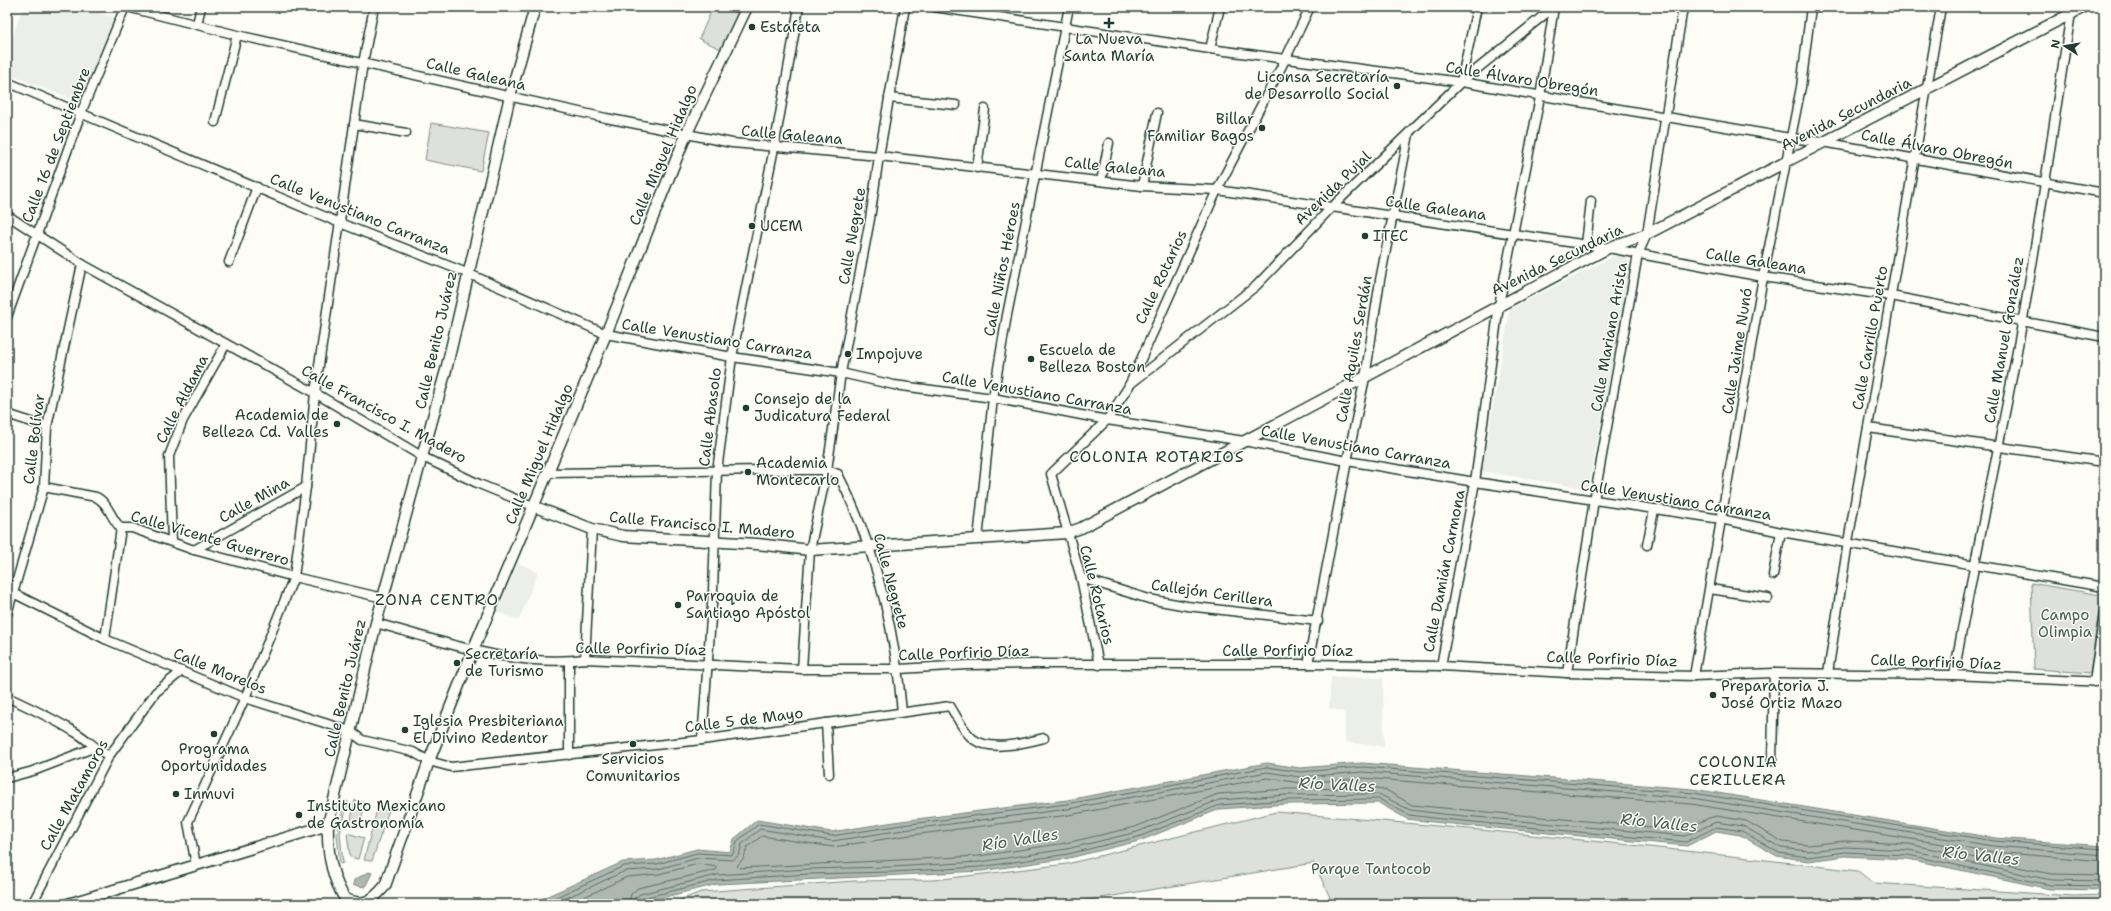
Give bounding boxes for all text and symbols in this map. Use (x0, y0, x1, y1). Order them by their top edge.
place label: Estafeta (760, 17, 821, 37)
marker: La Nueva Santa María (1103, 17, 1115, 29)
marker: Estafeta (747, 22, 757, 32)
north arrow (2045, 26, 2085, 66)
place label: La Nueva Santa María (1064, 29, 1155, 66)
text: N (2047, 38, 2064, 50)
street label: Calle Galeana (424, 53, 529, 95)
street label: Calle Álvaro Obregón (1444, 56, 1600, 101)
street label: Calle 16 de Septiembre (17, 64, 95, 226)
place label: Liconsa Secretaría de Desarrollo Social (1245, 67, 1390, 104)
street label: Avenida Secundaria (1777, 72, 1915, 156)
marker: Liconsa Secretaría de Desarrollo Social (1392, 81, 1402, 91)
street label: Calle Miguel Hidalgo (624, 82, 702, 228)
place label: Billar Familiar Bagos (1147, 109, 1254, 146)
street label: Calle Galeana (740, 121, 844, 149)
marker: Billar Familiar Bagos (1257, 123, 1267, 133)
street label: Calle Álvaro Obregón (1859, 123, 2015, 174)
street label: Avenida Pujal (1291, 146, 1376, 229)
street label: Calle Galeana (1063, 152, 1167, 182)
street label: Calle Venustiano Carranza (267, 169, 454, 260)
street label: Calle Negrete (834, 186, 870, 286)
street label: Calle Galeana (1384, 191, 1489, 225)
street label: Calle Niños Héroes (979, 200, 1025, 338)
place label: UCEM (760, 216, 803, 236)
street label: Avenida Secundaria (1488, 219, 1627, 300)
marker: UCEM (747, 221, 757, 231)
place label: ITEC (1373, 226, 1408, 246)
street label: Calle Rotarios (1130, 227, 1192, 327)
marker: ITEC (1360, 231, 1370, 241)
street label: Calle Galeana (1704, 243, 1809, 279)
street label: Calle Manuel González (1979, 255, 2029, 425)
street label: Calle Mariano Arista (1586, 260, 1632, 413)
street label: Calle Carrillo Puerto (1847, 264, 1893, 412)
street label: Calle Benito Juárez (410, 269, 462, 411)
street label: Calle Aquiles Serdán (1331, 274, 1377, 424)
street label: Calle Jaime Nunó (1717, 286, 1757, 416)
street label: Calle Venustiano Carranza (620, 314, 814, 364)
place label: Escuela de Belleza Boston (1039, 340, 1145, 377)
place label: Impojuve (856, 344, 923, 364)
marker: Impojuve (843, 349, 853, 359)
street label: Calle Aldama (151, 351, 213, 447)
marker: Escuela de Belleza Boston (1026, 354, 1036, 364)
street label: Calle Francisco I. Madero (298, 360, 470, 468)
street label: Calle Abasolo (694, 366, 726, 468)
street label: Calle Venustiano Carranza (940, 366, 1134, 420)
street label: Calle Miguel Hidalgo (500, 381, 578, 527)
place label: Consejo de la Judicatura Federal (754, 389, 891, 426)
street label: Calle Bolívar (19, 393, 49, 485)
marker: Consejo de la Judicatura Federal (741, 403, 751, 413)
place label: Academia de Belleza Cd. Valles (202, 405, 329, 442)
marker: Academia de Belleza Cd. Valles (332, 419, 342, 429)
street label: Calle Venustiano Carranza (1259, 420, 1453, 474)
district label: COLONIA ROTARIOS (1069, 446, 1245, 467)
place label: Academia Montecarlo (756, 453, 839, 490)
marker: Academia Montecarlo (743, 467, 753, 477)
street label: Calle Mina (215, 472, 293, 528)
street label: Calle Venustiano Carranza (1579, 475, 1773, 525)
street label: Calle Damián Carmona (1418, 487, 1470, 654)
street label: Calle Vicente Guerrero (128, 506, 292, 570)
street label: Calle Francisco I. Madero (608, 507, 796, 543)
street label: Calle Negrete (869, 531, 913, 631)
street label: Calle Rotarios (1075, 543, 1119, 647)
street label: Callejón Cerillera (1150, 575, 1275, 612)
place label: Parroquia de Santiago Apóstol (686, 586, 811, 623)
district label: ZONA CENTRO (375, 589, 499, 610)
marker: Parroquia de Santiago Apóstol (673, 600, 683, 610)
park label: Campo Olimpia (2038, 605, 2093, 642)
street label: Calle Benito Juárez (319, 617, 371, 759)
street label: Calle Porfirio Díaz (575, 638, 707, 660)
street label: Calle Porfirio Díaz (898, 641, 1030, 665)
street label: Calle Porfirio Díaz (1222, 641, 1354, 661)
street label: Calle Morelos (170, 643, 270, 699)
place label: Secretaría de Turismo (465, 644, 544, 681)
street label: Calle Porfirio Díaz (1546, 647, 1678, 671)
street label: Calle Porfirio Díaz (1870, 650, 2002, 674)
marker: Secretaría de Turismo (452, 658, 462, 668)
place label: Preparatoria J. José Ortiz Mazo (1721, 676, 1842, 713)
marker: Preparatoria J. José Ortiz Mazo (1708, 690, 1718, 700)
street label: Calle 5 de Mayo (684, 703, 804, 737)
place label: Iglesia Presbiteriana El Divino Redentor (413, 711, 564, 748)
marker: Iglesia Presbiteriana El Divino Redentor (400, 725, 410, 735)
marker: Programa Oportunidades (209, 729, 219, 739)
street label: Calle Matamoros (35, 736, 113, 854)
place label: Programa Oportunidades (161, 739, 267, 776)
marker: Servicios Comunitarios (628, 739, 638, 749)
place label: Servicios Comunitarios (586, 749, 680, 786)
district label: COLONIA CERILLERA (1689, 751, 1787, 790)
water label: Río Valles (1298, 772, 1376, 797)
place label: Inmuvi (184, 784, 235, 804)
marker: Inmuvi (171, 789, 181, 799)
place label: Instituto Mexicano de Gastronomía (307, 796, 446, 833)
water label: Río Valles (1619, 808, 1699, 837)
marker: Instituto Mexicano de Gastronomía (294, 810, 304, 820)
water label: Río Valles (980, 823, 1060, 856)
water label: Río Valles (1941, 841, 2021, 870)
park label: Parque Tantocob (1311, 859, 1431, 879)

